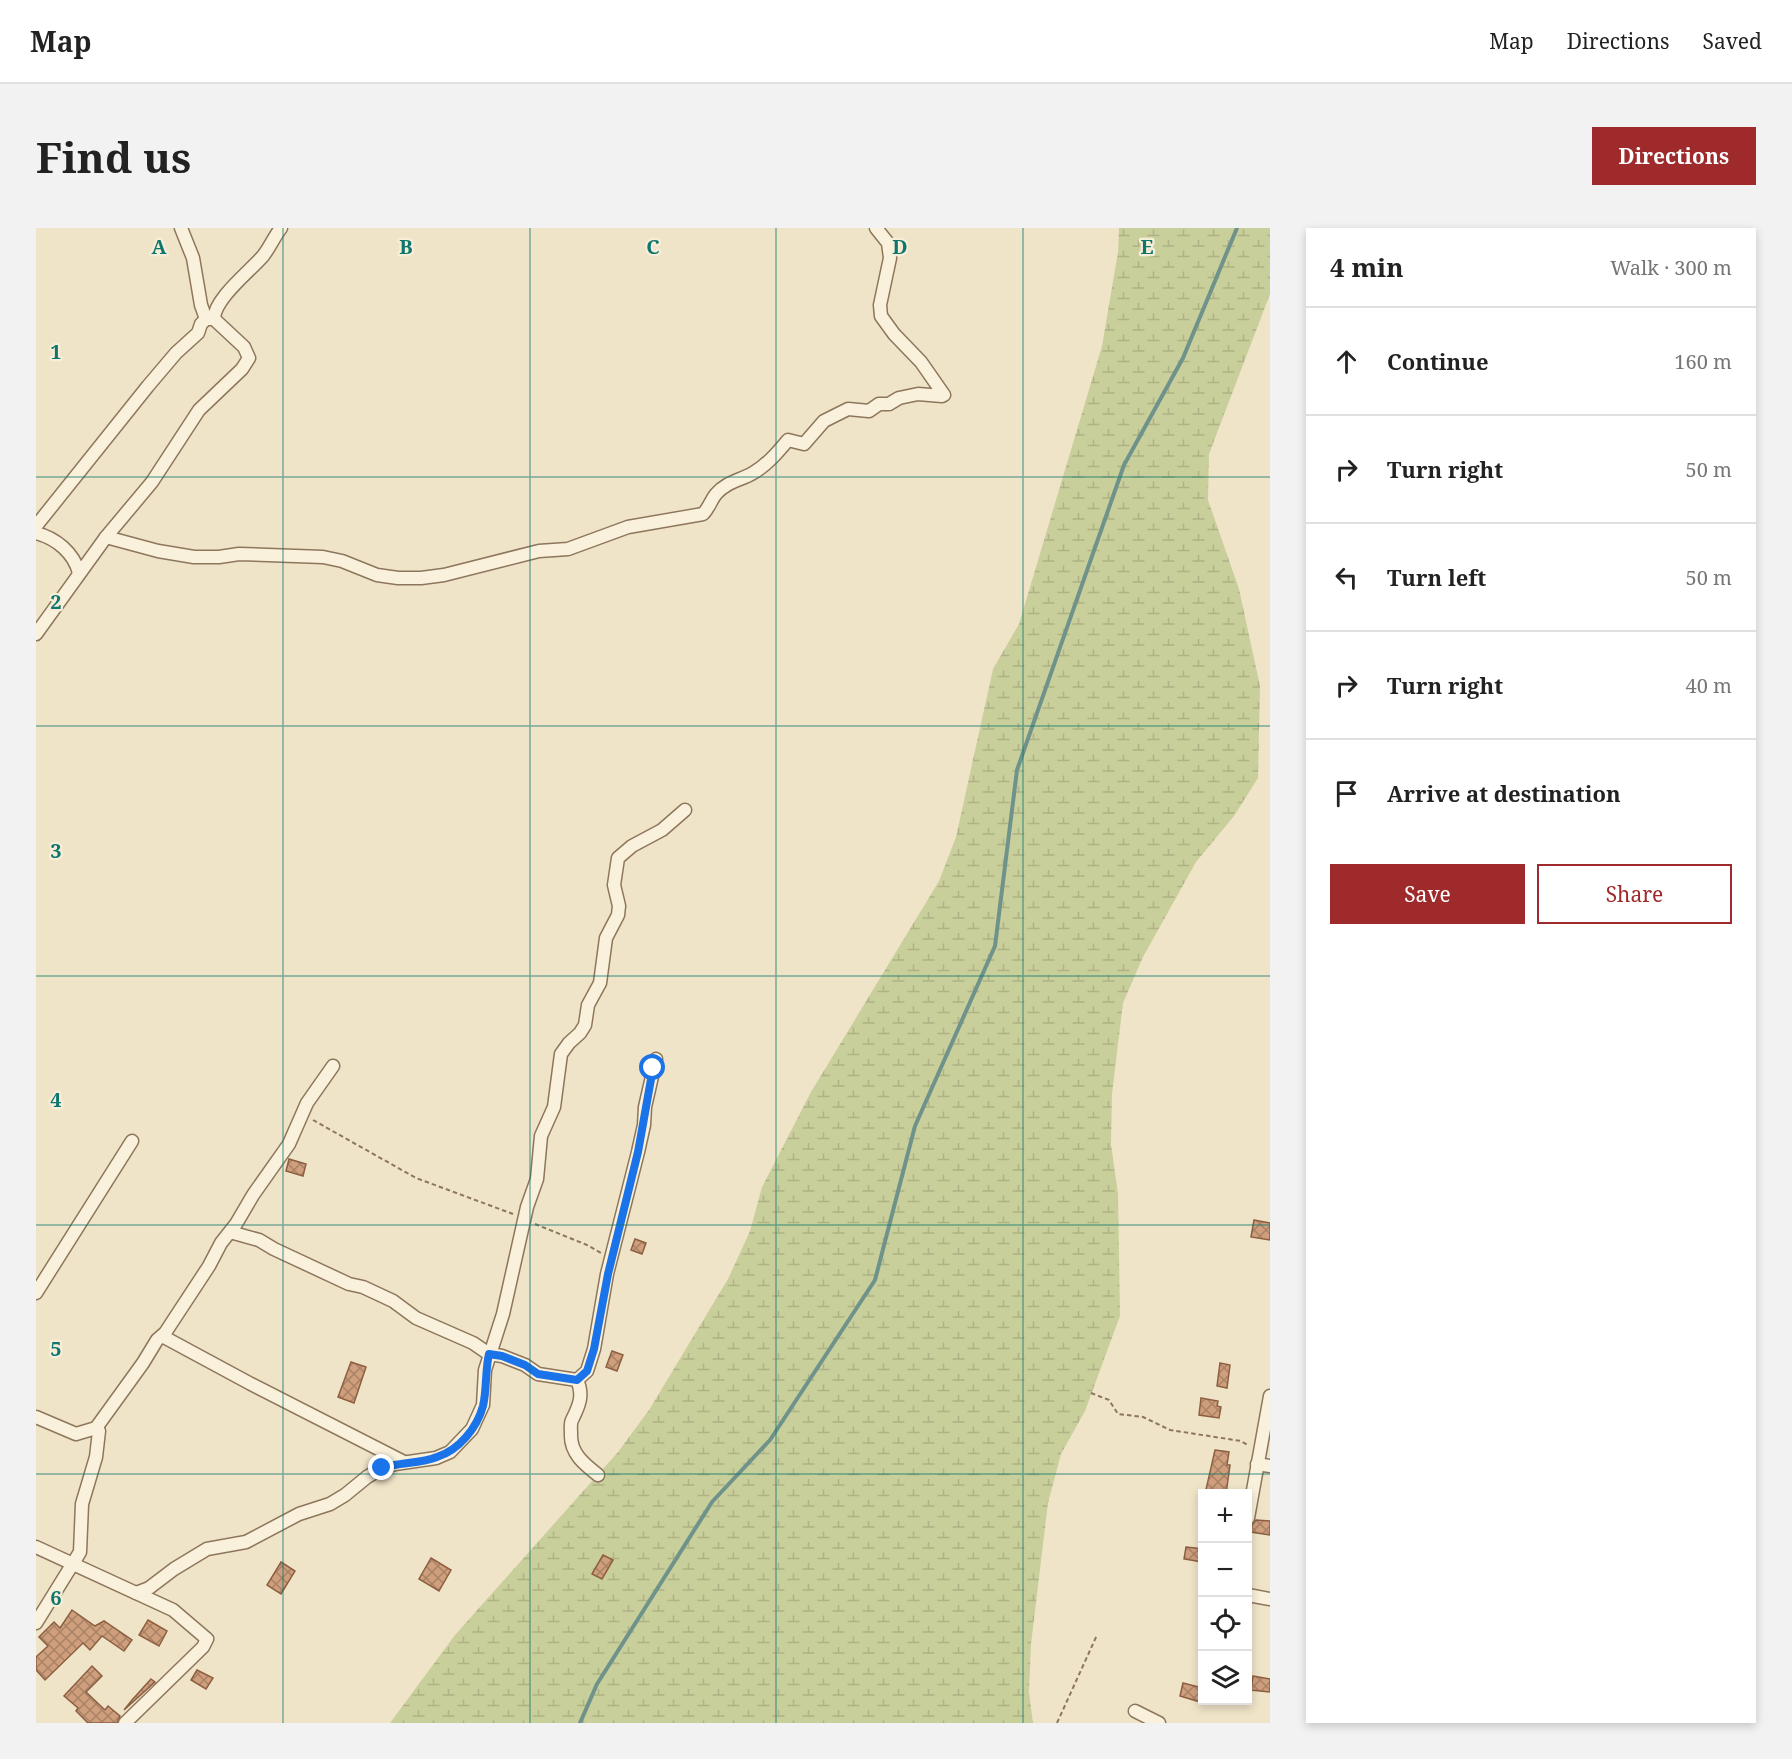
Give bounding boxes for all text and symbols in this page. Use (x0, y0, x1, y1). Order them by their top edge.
text: Map (30, 22, 92, 60)
text: Map (1489, 27, 1534, 55)
text: Directions (1567, 27, 1669, 55)
text: Saved (1702, 27, 1762, 55)
button: Directions (1592, 127, 1756, 185)
text: Find us (36, 128, 191, 185)
text: A (151, 233, 167, 260)
text: B (399, 233, 413, 260)
text: C (646, 233, 660, 260)
text: D (892, 233, 908, 260)
text: E (1140, 233, 1154, 260)
text: 4 min (1330, 249, 1404, 285)
text: Walk · 300 m (1610, 254, 1732, 281)
text: 1 (50, 338, 62, 365)
icon: ahead (1330, 345, 1363, 378)
text: Continue (1387, 346, 1489, 376)
text: 160 m (1674, 348, 1732, 375)
icon: right (1330, 453, 1363, 486)
text: Turn right (1387, 454, 1503, 484)
text: 50 m (1686, 456, 1732, 483)
icon: left (1330, 561, 1363, 594)
text: Turn left (1387, 562, 1486, 592)
text: 50 m (1686, 564, 1732, 591)
text: 2 (50, 588, 62, 615)
icon: right (1330, 669, 1363, 702)
text: Turn right (1387, 670, 1503, 700)
text: 40 m (1686, 672, 1732, 699)
icon: arrive (1330, 777, 1363, 810)
text: Arrive at destination (1387, 778, 1621, 808)
text: 3 (50, 837, 62, 864)
button: Save (1330, 864, 1525, 924)
button: Share (1537, 864, 1732, 924)
route start (639, 1054, 665, 1080)
text: 4 (50, 1086, 62, 1113)
text: 5 (50, 1335, 62, 1362)
route end (368, 1454, 394, 1480)
map controls (1198, 1489, 1252, 1705)
button: + (1198, 1489, 1252, 1543)
button: − (1198, 1543, 1252, 1597)
text: 6 (50, 1584, 62, 1611)
button: locate (1198, 1597, 1252, 1651)
button: layers (1198, 1651, 1252, 1705)

